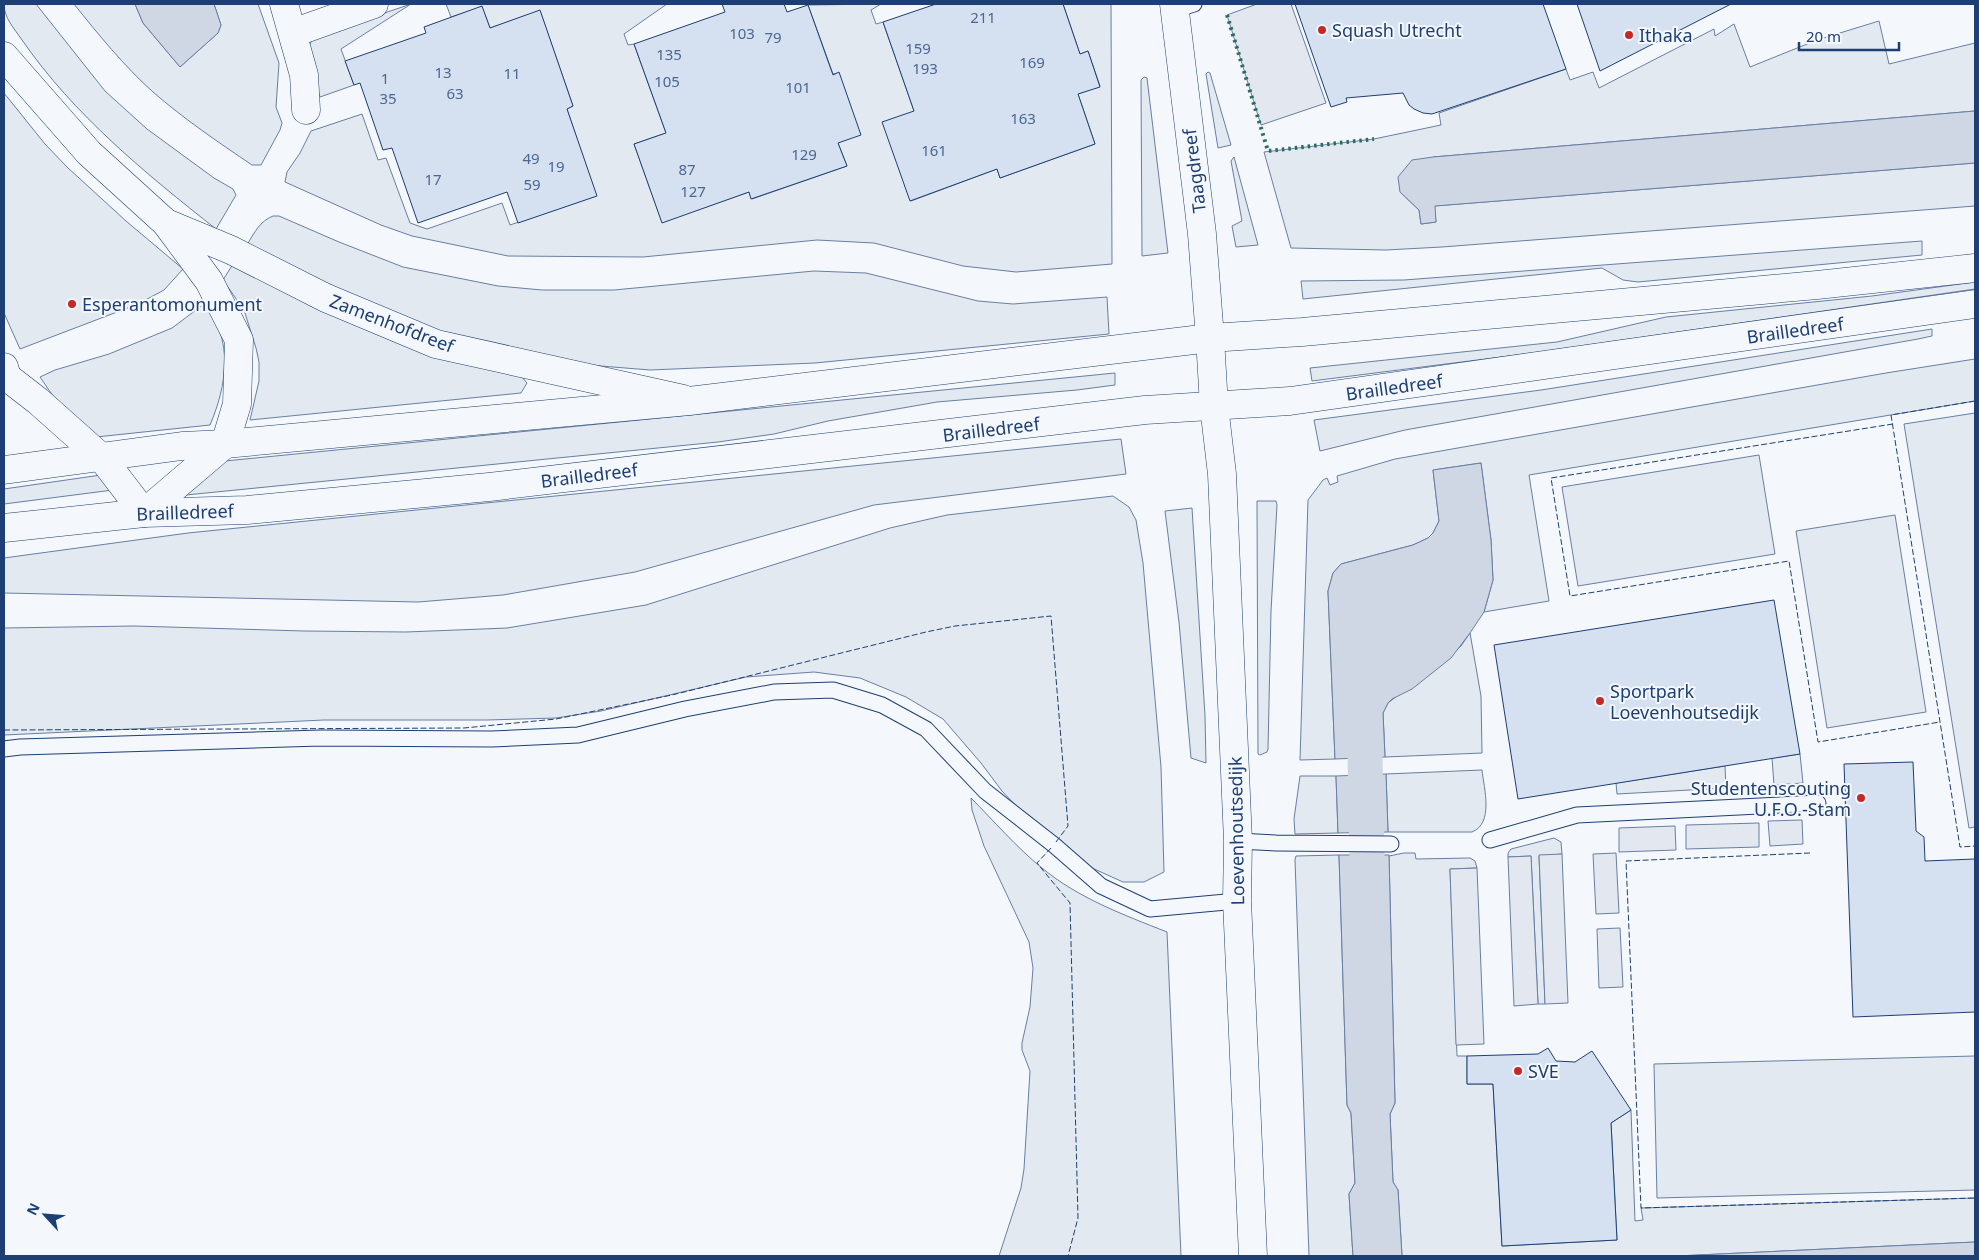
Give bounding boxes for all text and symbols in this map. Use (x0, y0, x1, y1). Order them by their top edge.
house number: 211 (970, 7, 996, 27)
place label: Squash Utrecht (1332, 18, 1462, 42)
scale bar (1799, 20, 1899, 52)
house number: 103 (729, 23, 755, 43)
place label: Ithaka (1639, 23, 1693, 47)
marker: Squash Utrecht (1316, 24, 1328, 36)
text: 20 m (1806, 26, 1841, 46)
house number: 79 (764, 27, 782, 47)
marker: Ithaka (1623, 29, 1635, 41)
house number: 159 (905, 38, 931, 58)
house number: 135 (656, 44, 682, 64)
house number: 169 (1019, 52, 1045, 72)
house number: 193 (912, 58, 938, 78)
house number: 13 (434, 62, 452, 82)
house number: 11 (503, 63, 521, 83)
house number: 1 (381, 68, 389, 88)
house number: 105 (654, 71, 680, 91)
house number: 101 (785, 77, 811, 97)
house number: 63 (446, 83, 464, 103)
house number: 35 (379, 88, 397, 108)
house number: 163 (1010, 108, 1036, 128)
street label: Taagdreef (1177, 127, 1211, 214)
house number: 161 (921, 140, 947, 160)
house number: 129 (791, 144, 817, 164)
house number: 49 (522, 148, 540, 168)
house number: 19 (547, 156, 565, 176)
house number: 87 (678, 159, 696, 179)
house number: 17 (424, 169, 442, 189)
house number: 59 (523, 174, 541, 194)
house number: 127 (680, 181, 706, 201)
street label: Zamenhofdreef (326, 288, 458, 358)
place label: Esperantomonument (82, 292, 263, 316)
marker: Esperantomonument (66, 298, 78, 310)
street label: Brailledreef (1745, 311, 1846, 349)
street label: Brailledreef (1344, 368, 1445, 406)
street label: Brailledreef (941, 411, 1042, 447)
street label: Brailledreef (539, 457, 640, 493)
street label: Brailledreef (136, 498, 235, 526)
place label: Sportpark Loevenhoutsedijk (1610, 679, 1759, 724)
marker: Sportpark Loevenhoutsedijk (1594, 695, 1606, 707)
street label: Loevenhoutsedijk (1223, 756, 1249, 906)
place label: Studentenscouting U.F.O.-Stam (1691, 776, 1851, 821)
marker: Studentenscouting U.F.O.-Stam (1855, 792, 1867, 804)
place label: SVE (1528, 1059, 1559, 1083)
marker: SVE (1512, 1065, 1524, 1077)
north arrow (20, 1190, 70, 1240)
text: N (22, 1200, 44, 1218)

